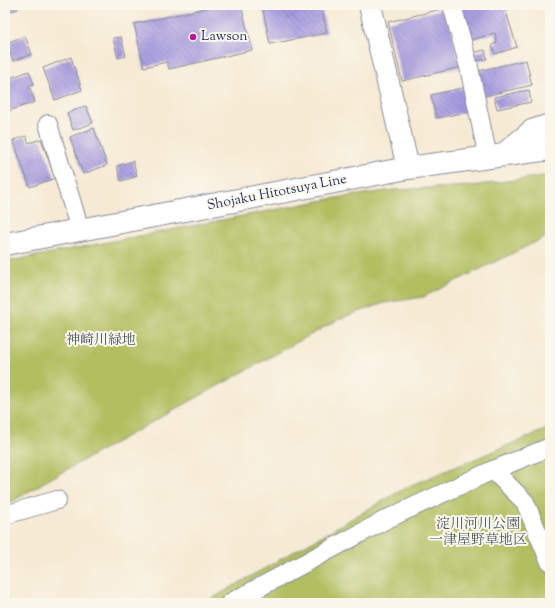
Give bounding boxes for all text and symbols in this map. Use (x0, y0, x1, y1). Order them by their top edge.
place label: Lawson (201, 27, 248, 47)
marker: Lawson (188, 32, 198, 42)
street label: Shojaku Hitotsuya Line (205, 170, 349, 216)
park label: 神崎川緑地 (66, 331, 136, 351)
park label: 淀川河川公園 一津屋野草地区 (429, 515, 527, 551)

